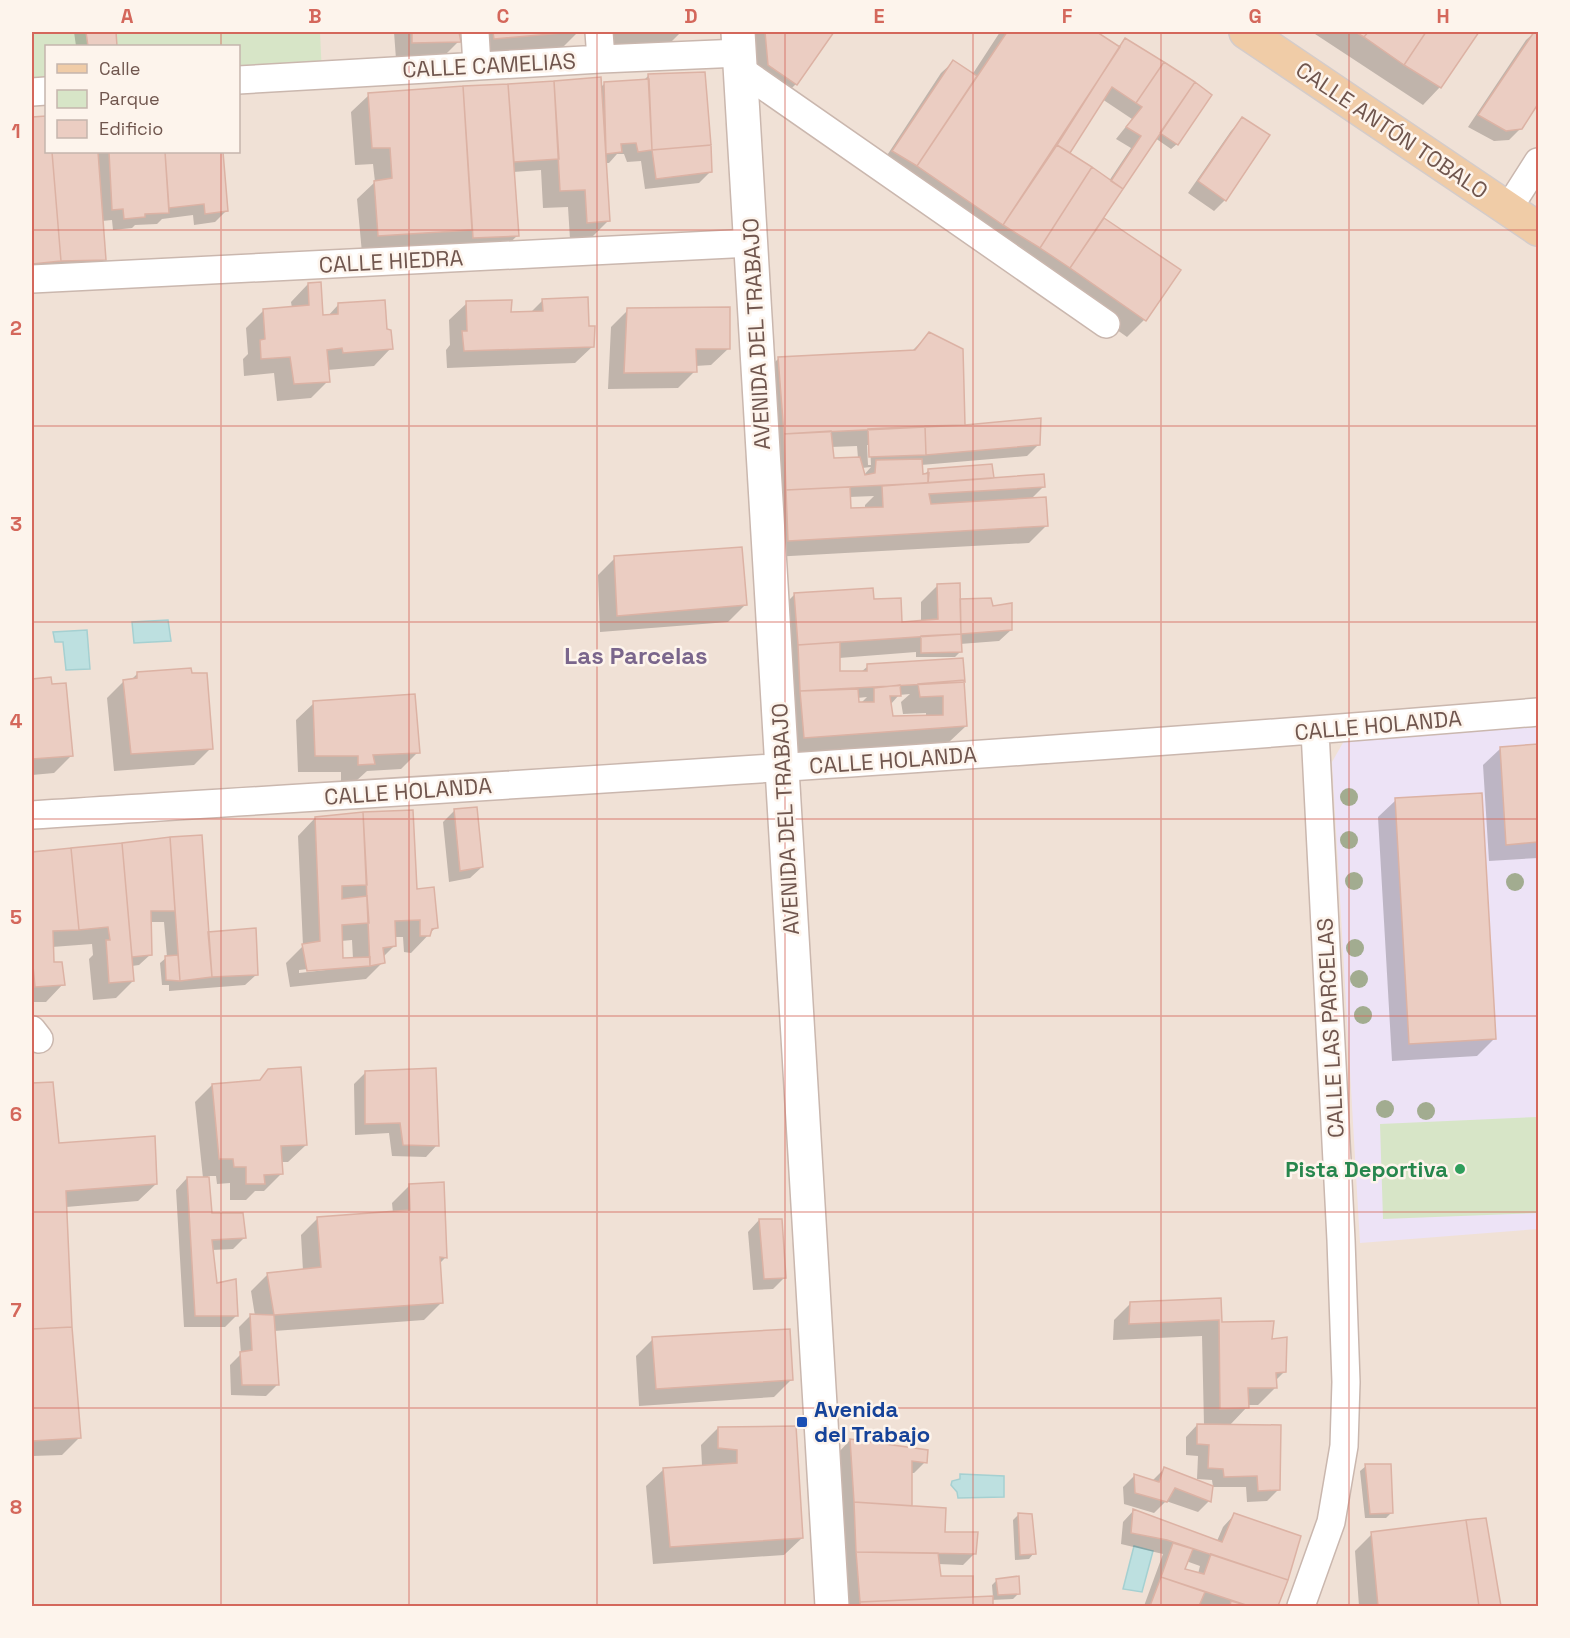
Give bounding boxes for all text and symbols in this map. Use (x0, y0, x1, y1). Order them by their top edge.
text: A (121, 3, 134, 29)
text: B (308, 3, 322, 29)
text: C (497, 3, 510, 29)
text: D (684, 3, 698, 29)
text: E (873, 3, 885, 29)
text: F (1062, 3, 1073, 29)
text: G (1248, 3, 1262, 29)
text: H (1436, 3, 1450, 29)
legend (45, 45, 240, 153)
street label: CALLE CAMELIAS (401, 46, 577, 84)
street label: CALLE ANTÓN TOBALO (1291, 55, 1493, 205)
text: Calle (99, 57, 140, 80)
text: Parque (99, 87, 160, 110)
text: Edificio (99, 117, 163, 140)
text: 1 (11, 118, 21, 144)
street label: AVENIDA DEL TRABAJO (736, 217, 776, 451)
street label: CALLE HIEDRA (318, 243, 464, 279)
text: 2 (10, 315, 22, 341)
text: 3 (10, 511, 22, 537)
district label: Las Parcelas (564, 640, 708, 671)
street label: AVENIDA DEL TRABAJO (765, 702, 805, 936)
street label: CALLE HOLANDA (1293, 704, 1463, 746)
text: 4 (10, 708, 23, 734)
street label: CALLE HOLANDA (808, 740, 978, 780)
street label: CALLE HOLANDA (323, 771, 493, 811)
text: 5 (10, 904, 22, 930)
street label: CALLE LAS PARCELAS (1310, 917, 1350, 1139)
text: 6 (10, 1101, 22, 1127)
place label: Pista Deportiva (1285, 1155, 1448, 1183)
marker: Pista Deportiva (1453, 1162, 1467, 1176)
text: 7 (10, 1297, 22, 1323)
place label: Avenida del Trabajo (814, 1395, 930, 1448)
marker: Avenida del Trabajo (795, 1415, 809, 1429)
text: 8 (10, 1494, 22, 1520)

